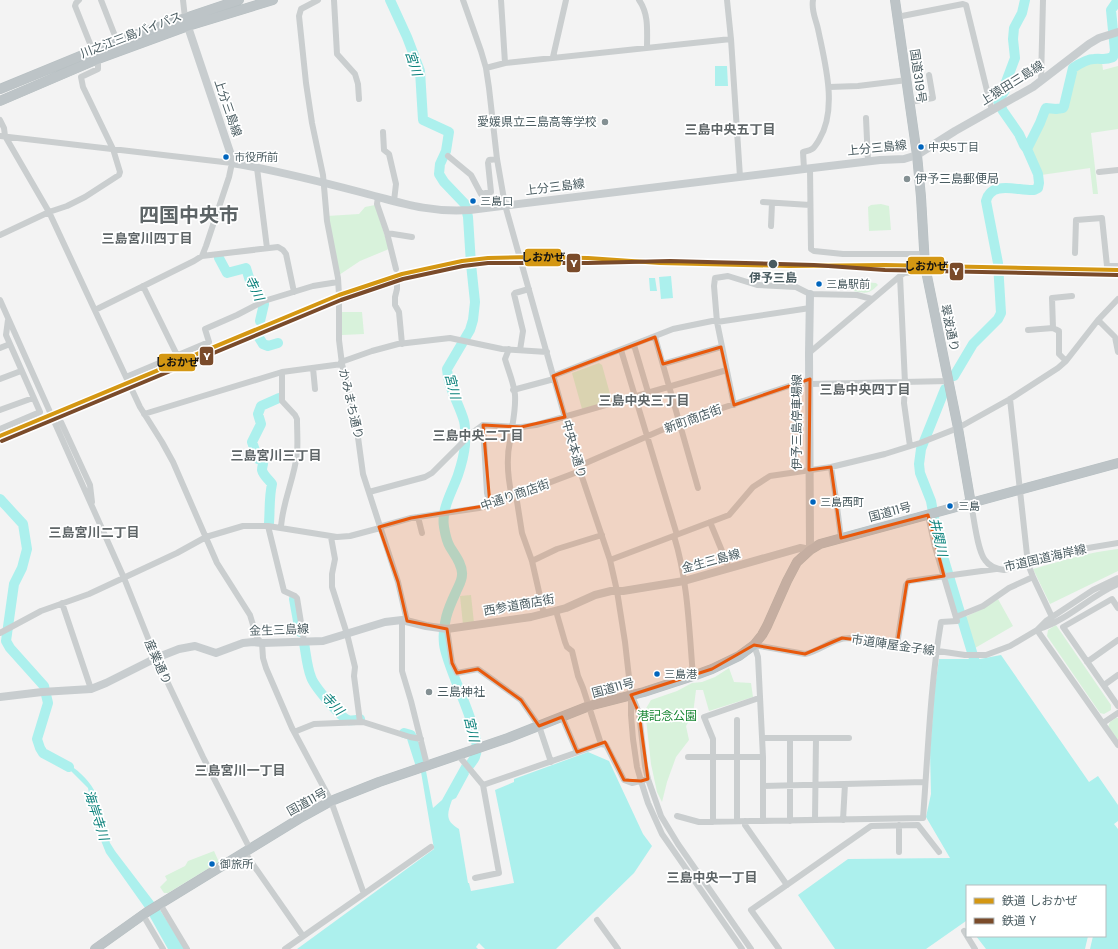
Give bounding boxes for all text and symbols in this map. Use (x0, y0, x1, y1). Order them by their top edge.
street label: 川之江三島バイパス (77, 7, 184, 62)
water label: 宮川 (400, 48, 427, 80)
street label: 国道319号 (906, 48, 931, 104)
street label: 上猿田三島線 (977, 56, 1047, 109)
street label: 上分三島線 (211, 77, 246, 139)
place label: 愛媛県立三島高等学校 (477, 113, 597, 130)
marker: 愛媛県立三島高等学校 (600, 117, 610, 127)
district label: 三島中央五丁目 (684, 120, 776, 139)
street label: 上分三島線 (846, 136, 908, 159)
place label: 中央5丁目 (928, 139, 979, 155)
marker: 中央5丁目 (916, 142, 926, 152)
place label: 市役所前 (234, 149, 278, 165)
marker: 市役所前 (221, 152, 231, 162)
place label: 伊予三島郵便局 (915, 170, 999, 187)
street label: 上分三島線 (524, 174, 586, 199)
marker: 伊予三島郵便局 (902, 174, 912, 184)
place label: 三島口 (480, 193, 513, 209)
marker: 三島口 (468, 196, 478, 206)
district label: 四国中央市 (139, 201, 239, 229)
district label: 三島宮川四丁目 (101, 229, 193, 248)
line badge: しおかぜ (524, 248, 562, 267)
text: しおかぜ (521, 249, 565, 265)
line badge: Y (566, 253, 581, 273)
text: Y (570, 255, 578, 271)
line badge: しおかぜ (907, 256, 945, 275)
marker: 伊予三島 (767, 258, 779, 270)
text: しおかぜ (904, 258, 948, 274)
line badge: Y (949, 262, 964, 281)
text: Y (952, 263, 960, 279)
place label: 伊予三島 (749, 269, 797, 286)
water label: 寺川 (240, 272, 269, 306)
place label: 三島駅前 (826, 276, 870, 292)
marker: 三島駅前 (814, 279, 824, 289)
street label: 翠波通り (937, 303, 964, 353)
line badge: Y (199, 346, 214, 366)
text: Y (203, 348, 211, 364)
line badge: しおかぜ (158, 353, 196, 372)
text: しおかぜ (155, 354, 199, 370)
street label: かみまち通り (335, 367, 368, 441)
water label: 宮川 (440, 371, 465, 403)
street label: 伊予三島停車場線 (788, 374, 805, 470)
district label: 三島中央四丁目 (819, 380, 911, 399)
district label: 三島中央三丁目 (598, 391, 690, 410)
street label: 新町商店街 (662, 400, 724, 437)
street label: 中央本通り (558, 418, 591, 480)
district label: 三島中央二丁目 (432, 426, 524, 445)
district label: 三島宮川三丁目 (230, 446, 322, 465)
street label: 中通り商店街 (478, 475, 552, 514)
place label: 三島西町 (820, 494, 864, 510)
marker: 三島西町 (808, 497, 818, 507)
street label: 国道11号 (867, 498, 913, 525)
place label: 三島 (958, 498, 980, 514)
marker: 三島 (945, 501, 955, 511)
water label: 井関川 (925, 516, 953, 560)
district label: 三島宮川二丁目 (48, 523, 140, 542)
street label: 市道国道海岸線 (1002, 540, 1088, 575)
street label: 金生三島線 (680, 545, 742, 576)
street label: 西参道商店街 (482, 590, 556, 619)
street label: 金生三島線 (249, 620, 309, 639)
street label: 市道陣屋金子線 (850, 630, 936, 659)
street label: 産業通り (141, 636, 176, 687)
place label: 三島港 (664, 666, 697, 682)
marker: 三島港 (652, 669, 662, 679)
street label: 国道11号 (590, 674, 636, 701)
place label: 三島神社 (437, 683, 485, 700)
water label: 寺川 (317, 687, 350, 721)
marker: 三島神社 (424, 687, 434, 697)
park label: 港記念公園 (637, 707, 697, 724)
water label: 宮川 (459, 714, 484, 746)
district label: 三島宮川一丁目 (194, 761, 286, 780)
street label: 国道11号 (284, 784, 330, 820)
water label: 海岸寺川 (79, 787, 114, 845)
place label: 御旅所 (219, 856, 254, 872)
marker: 御旅所 (207, 859, 217, 869)
district label: 三島中央一丁目 (666, 868, 758, 887)
legend (966, 885, 1106, 937)
text: 鉄道 しおかぜ (1002, 892, 1077, 909)
text: 鉄道 Y (1002, 912, 1036, 929)

